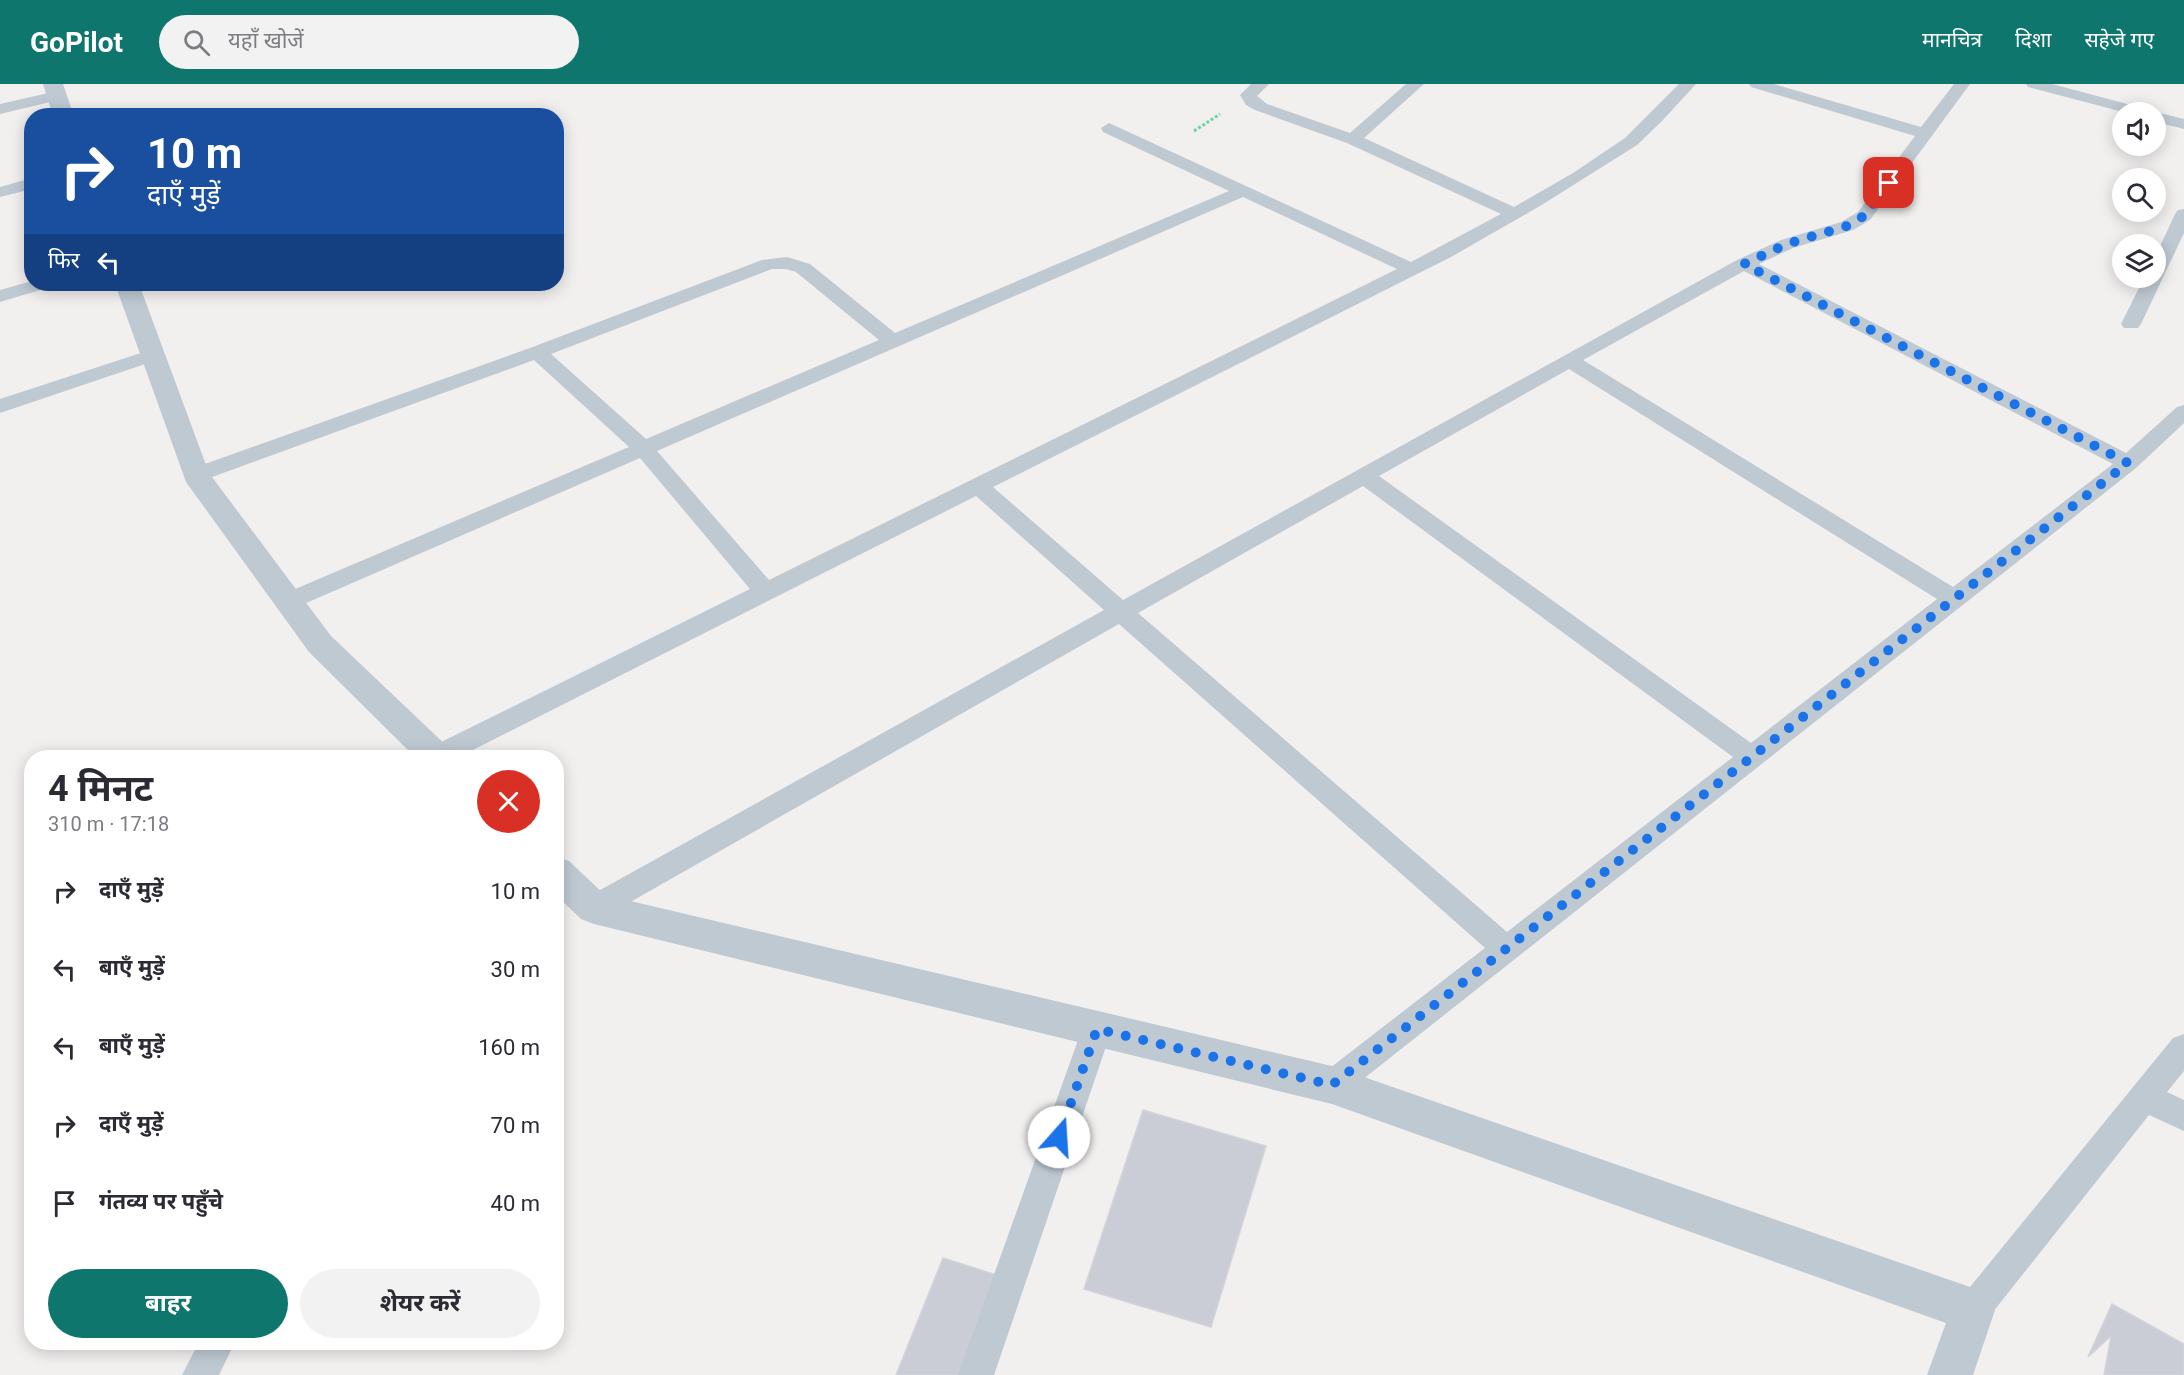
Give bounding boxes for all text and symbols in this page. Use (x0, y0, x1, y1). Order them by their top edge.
search box (159, 15, 579, 69)
text: GoPilot (30, 26, 123, 59)
icon: search (180, 26, 213, 59)
text: यहाँ खोजें (228, 28, 304, 53)
text: मानचित्र (1922, 28, 1982, 52)
text: दिशा (2015, 28, 2051, 52)
text: सहेजे गए (2084, 28, 2154, 52)
map controls (2112, 102, 2166, 288)
button: sound (2112, 102, 2166, 156)
text: 10 m (147, 129, 242, 178)
icon: right (48, 132, 126, 210)
pin (1863, 157, 1914, 208)
icon: arrive (1872, 166, 1905, 199)
button: search (2112, 168, 2166, 222)
text: दाएँ मुड़ें (147, 179, 221, 211)
button: layers (2112, 234, 2166, 288)
icon: left (92, 246, 125, 279)
text: फिर (48, 248, 80, 273)
text: 4 मिनट (48, 768, 153, 810)
button: close (477, 770, 540, 833)
text: 310 m · 17:18 (48, 812, 169, 836)
icon: right (48, 875, 81, 908)
text: दाएँ मुड़ें (99, 877, 164, 902)
text: 10 m (491, 879, 540, 904)
icon: left (48, 953, 81, 986)
text: बाएँ मुड़ें (99, 955, 165, 980)
text: 30 m (491, 957, 540, 982)
icon: left (48, 1031, 81, 1064)
text: बाएँ मुड़ें (99, 1033, 165, 1058)
text: 160 m (478, 1035, 540, 1060)
position arrow (1027, 1105, 1091, 1169)
icon: right (48, 1109, 81, 1142)
text: दाएँ मुड़ें (99, 1111, 164, 1136)
text: 70 m (491, 1113, 540, 1138)
icon: arrive (48, 1187, 81, 1220)
text: गंतव्य पर पहुँचे (99, 1189, 223, 1214)
text: 40 m (491, 1191, 540, 1216)
button: बाहर (48, 1269, 288, 1338)
button: शेयर करें (300, 1269, 540, 1338)

